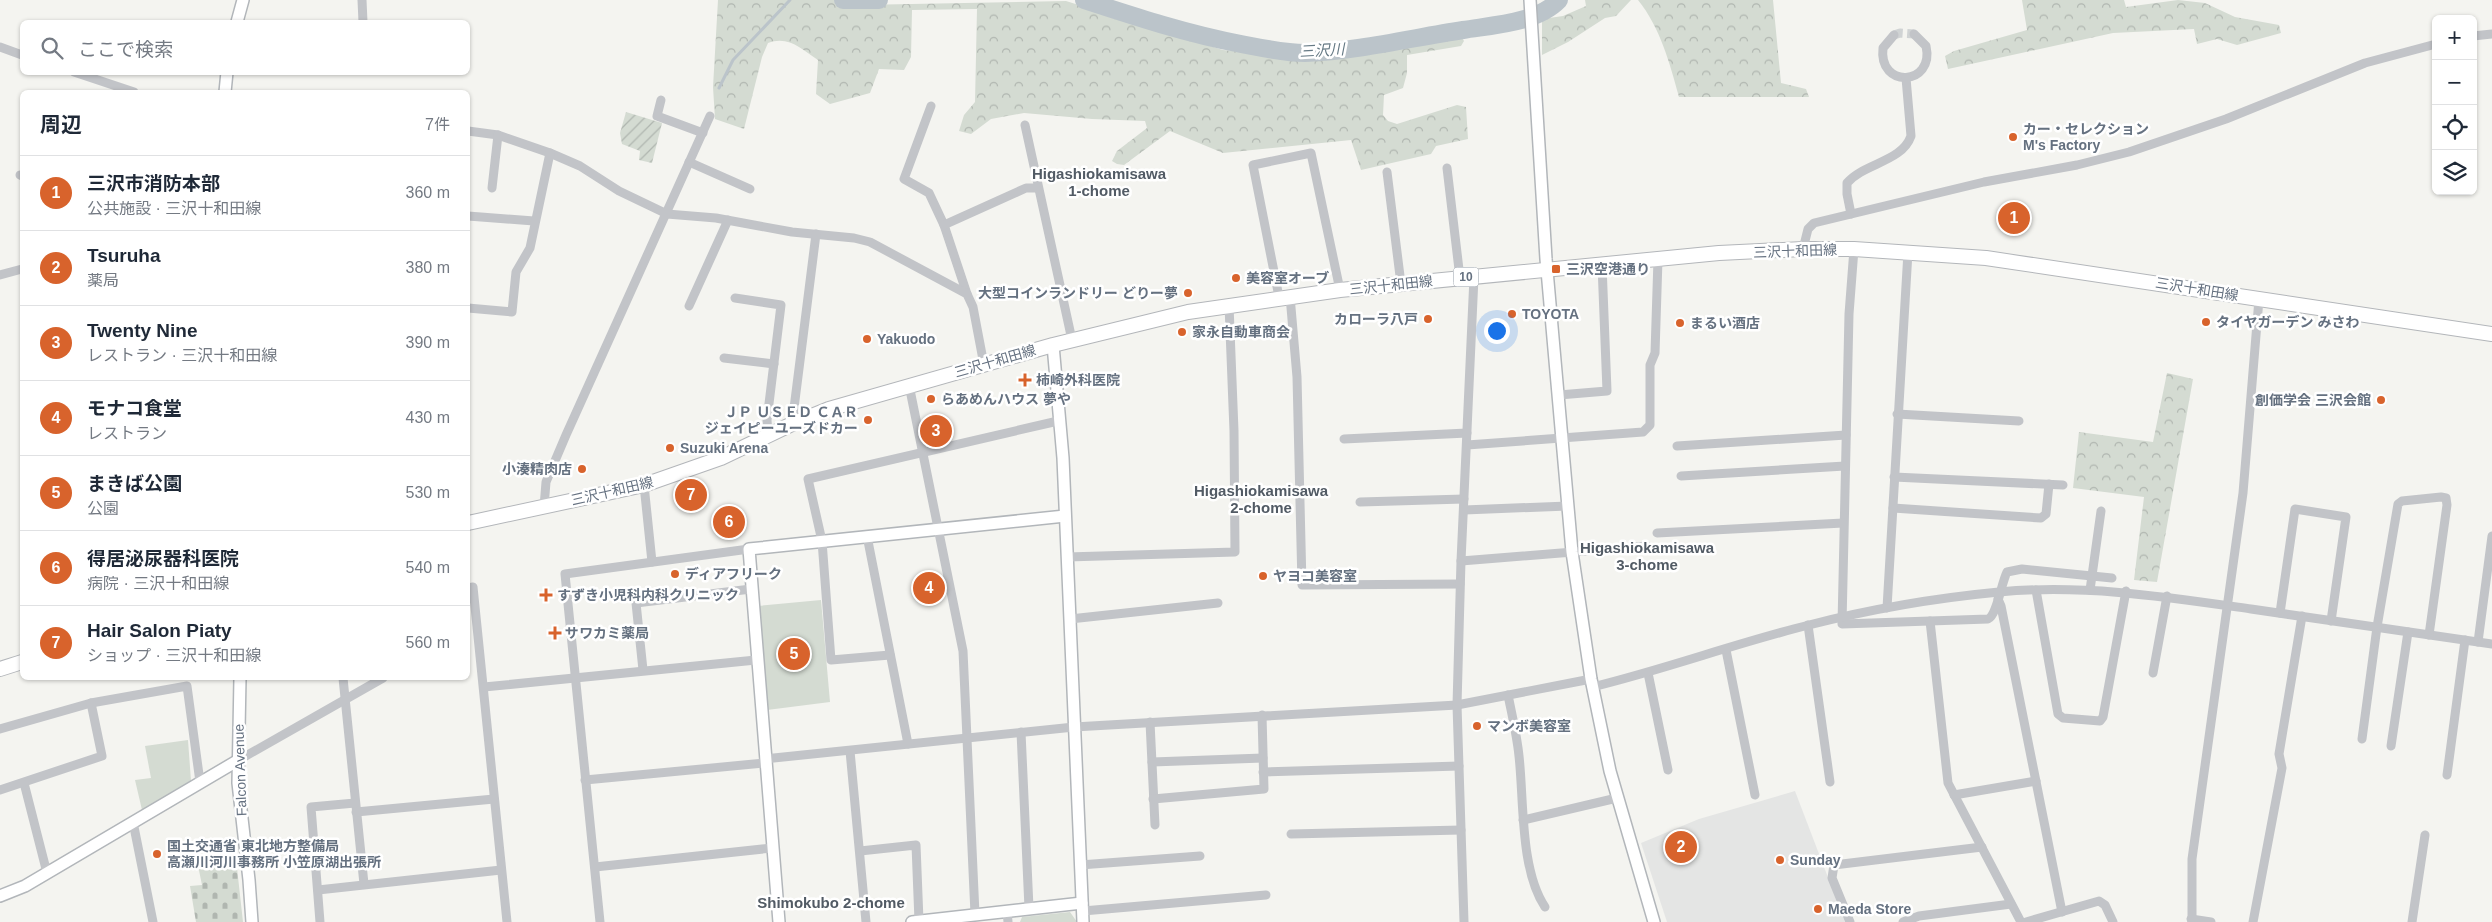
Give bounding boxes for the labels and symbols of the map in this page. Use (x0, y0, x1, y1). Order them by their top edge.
water label: 三沢川 (1299, 40, 1347, 60)
place label: カー・セレクション M's Factory (2023, 121, 2149, 153)
marker: カー・セレクション M's Factory (2007, 131, 2019, 143)
district label: Higashiokamisawa 1-chome (1032, 165, 1167, 199)
pin: 1 (1998, 199, 2030, 237)
street label: 三沢十和田線 (1753, 242, 1837, 260)
place label: 三沢空港通り (1566, 261, 1650, 277)
marker: 三沢空港通り (1550, 263, 1562, 275)
road number: 10 (1454, 268, 1478, 286)
place label: 美容室オーブ (1246, 270, 1329, 286)
marker: 美容室オーブ (1230, 272, 1242, 284)
street label: 三沢十和田線 (1348, 273, 1434, 297)
street label: 三沢十和田線 (2154, 275, 2240, 303)
place label: 大型コインランドリー どりー夢 (978, 285, 1178, 301)
marker: 大型コインランドリー どりー夢 (1182, 287, 1194, 299)
place label: TOYOTA (1522, 306, 1579, 322)
marker: TOYOTA (1506, 308, 1518, 320)
place label: カローラ八戸 (1334, 311, 1418, 327)
marker: カローラ八戸 (1422, 313, 1434, 325)
place label: タイヤガーデン みさわ (2216, 314, 2359, 330)
place label: まるい酒店 (1690, 315, 1760, 331)
marker: タイヤガーデン みさわ (2200, 316, 2212, 328)
marker: まるい酒店 (1674, 317, 1686, 329)
your location (1484, 318, 1510, 344)
place label: 家永自動車商会 (1192, 324, 1290, 340)
marker: 家永自動車商会 (1176, 326, 1188, 338)
place label: Yakuodo (877, 331, 935, 347)
marker: Yakuodo (861, 333, 873, 345)
street label: 三沢十和田線 (952, 342, 1038, 380)
place label: 柿崎外科医院 (1036, 372, 1120, 388)
marker: 柿崎外科医院 (1018, 373, 1032, 387)
place label: らあめんハウス 夢や (941, 391, 1071, 407)
place label: 創価学会 三沢会館 (2255, 392, 2371, 408)
marker: らあめんハウス 夢や (925, 393, 937, 405)
marker: 創価学会 三沢会館 (2375, 394, 2387, 406)
place label: ＪＰ ＵＳＥＤ ＣＡＲ ジェイピーユーズドカー (705, 404, 858, 436)
pin: 3 (920, 412, 952, 450)
marker: ＪＰ ＵＳＥＤ ＣＡＲ ジェイピーユーズドカー (862, 414, 874, 426)
place label: Suzuki Arena (680, 440, 768, 456)
marker: Suzuki Arena (664, 442, 676, 454)
place label: 小湊精肉店 (502, 461, 572, 477)
marker: 小湊精肉店 (576, 463, 588, 475)
street label: 三沢十和田線 (569, 474, 655, 508)
pin: 7 (675, 476, 707, 514)
district label: Higashiokamisawa 2-chome (1194, 482, 1329, 516)
pin: 6 (713, 503, 745, 541)
district label: Higashiokamisawa 3-chome (1580, 539, 1715, 573)
place label: ディアフリーク (685, 566, 782, 582)
marker: ディアフリーク (669, 568, 681, 580)
place label: ヤヨコ美容室 (1273, 568, 1357, 584)
pin: 4 (913, 569, 945, 607)
marker: ヤヨコ美容室 (1257, 570, 1269, 582)
place label: すずき小児科内科クリニック (557, 587, 739, 603)
marker: すずき小児科内科クリニック (539, 588, 553, 602)
place label: サワカミ薬局 (565, 625, 649, 641)
marker: サワカミ薬局 (549, 627, 561, 639)
pin: 5 (778, 635, 810, 673)
place label: マンボ美容室 (1487, 718, 1571, 734)
marker: マンボ美容室 (1471, 720, 1483, 732)
street label: Falcon Avenue (230, 723, 250, 816)
pin: 2 (1665, 828, 1697, 866)
place label: 国土交通省 東北地方整備局 高瀬川河川事務所 小笠原湖出張所 (167, 838, 381, 870)
marker: 国土交通省 東北地方整備局 高瀬川河川事務所 小笠原湖出張所 (151, 848, 163, 860)
place label: Sunday (1790, 852, 1841, 868)
marker: Sunday (1774, 854, 1786, 866)
district label: Shimokubo 2-chome (757, 894, 905, 911)
place label: Maeda Store (1828, 901, 1911, 917)
marker: Maeda Store (1812, 903, 1824, 915)

